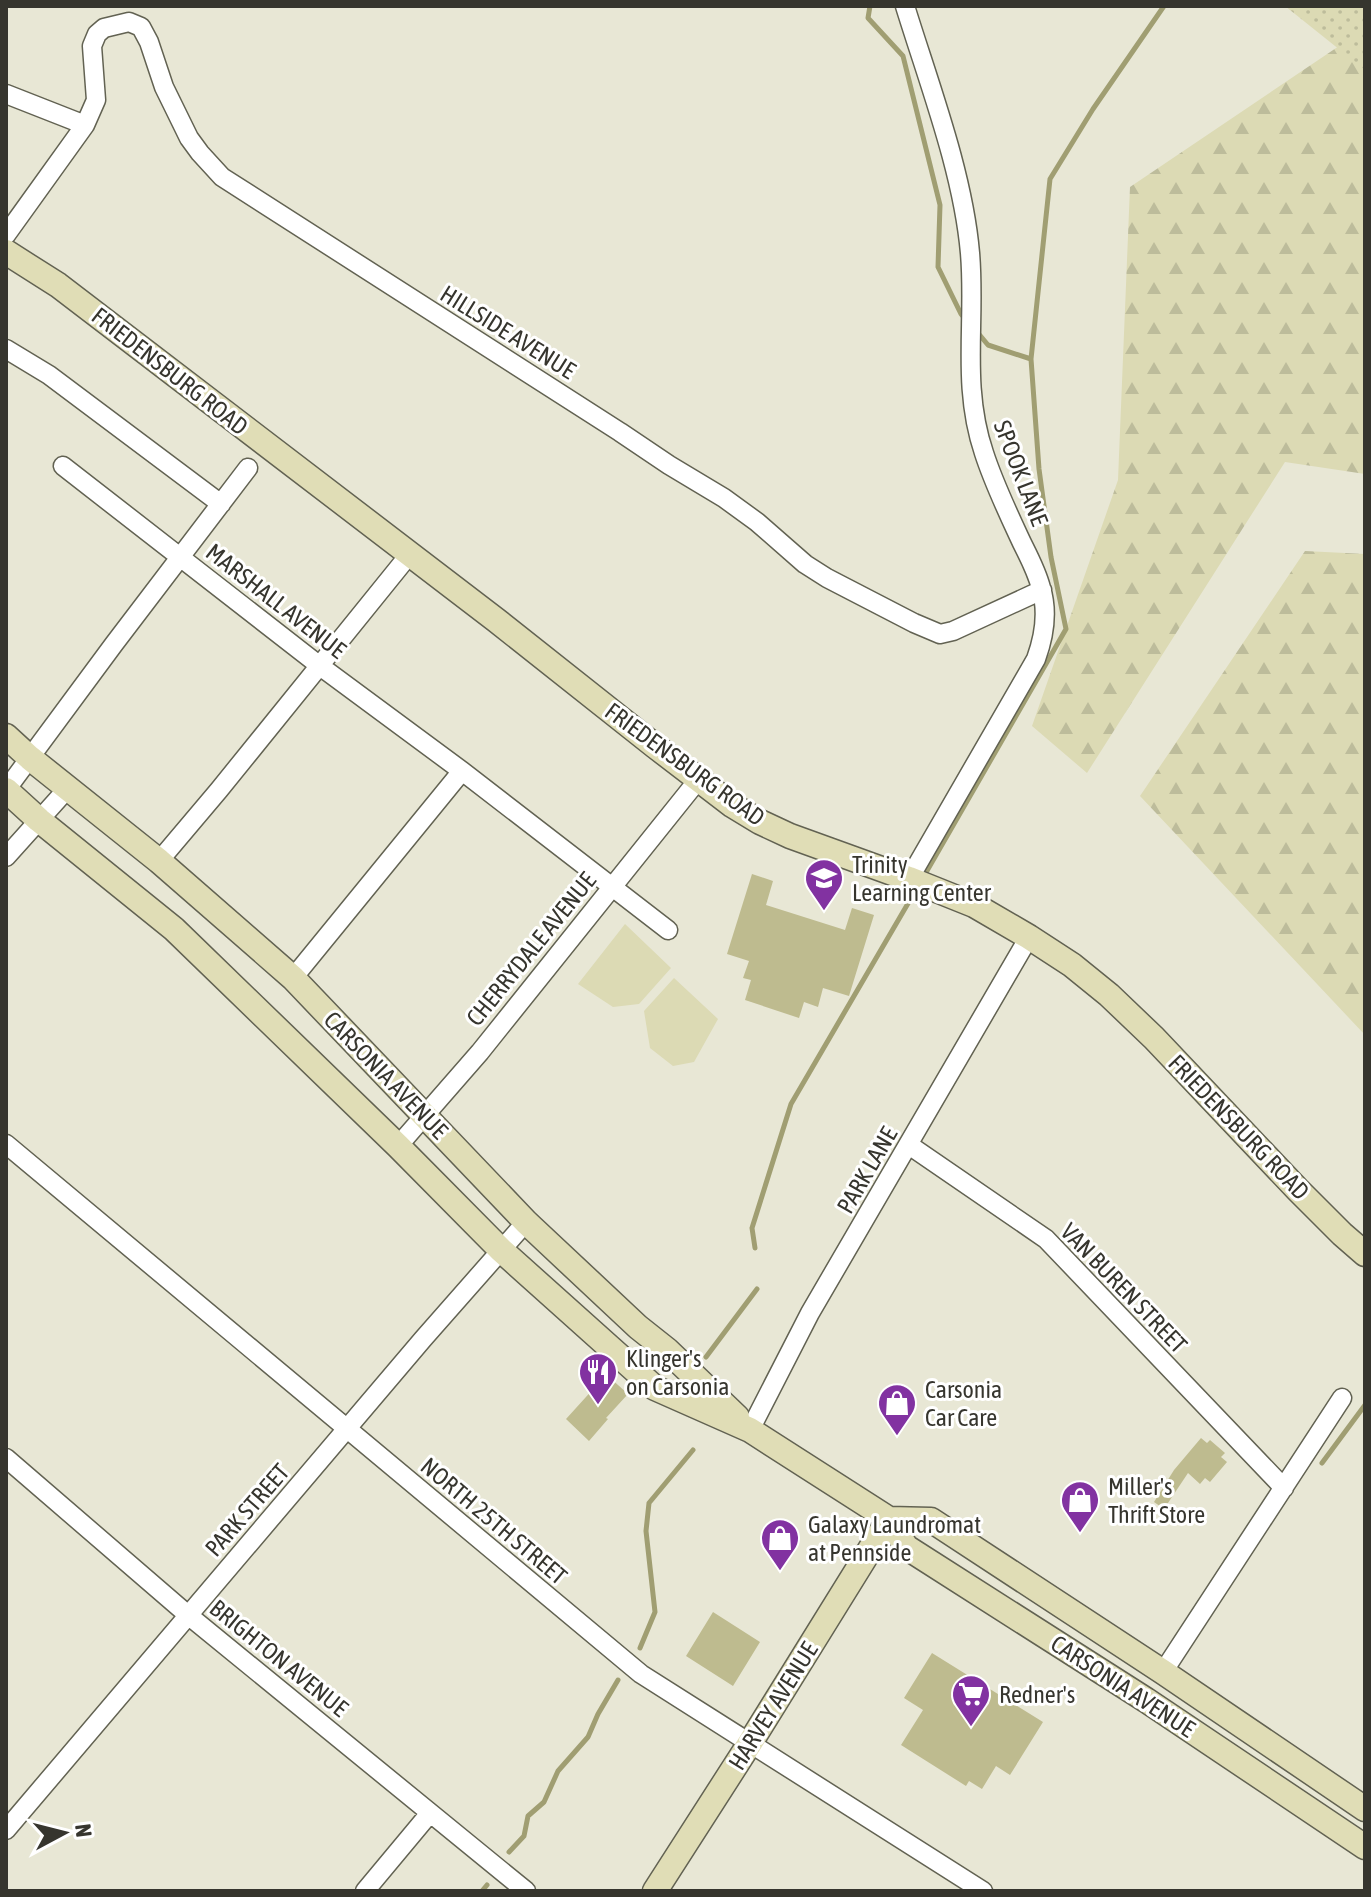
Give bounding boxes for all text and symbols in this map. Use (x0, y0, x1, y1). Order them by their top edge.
street label: HILLSIDE AVENUE (436, 280, 580, 384)
street label: FRIEDENSBURG ROAD (87, 302, 253, 440)
street label: SPOOK LANE (989, 417, 1053, 529)
street label: MARSHALL AVENUE (201, 538, 351, 664)
street label: FRIEDENSBURG ROAD (600, 697, 770, 831)
place label: Trinity Learning Center (852, 851, 992, 906)
school or university icon: Trinity Learning Center (803, 857, 845, 912)
street label: CHERRYDALE AVENUE (461, 867, 601, 1031)
street label: CARSONIA AVENUE (319, 1006, 453, 1144)
street label: FRIEDENSBURG ROAD (1163, 1049, 1315, 1205)
street label: PARK LANE (832, 1122, 902, 1218)
street label: VAN BUREN STREET (1055, 1218, 1193, 1359)
place label: Klinger's on Carsonia (626, 1345, 729, 1400)
restaurant icon: Klinger's on Carsonia (577, 1351, 619, 1406)
place label: Carsonia Car Care (925, 1376, 1002, 1431)
shop icon: Carsonia Car Care (876, 1382, 918, 1437)
street label: NORTH 25TH STREET (416, 1452, 573, 1590)
street label: PARK STREET (200, 1458, 295, 1562)
place label: Miller's Thrift Store (1108, 1473, 1205, 1528)
shop icon: Miller's Thrift Store (1059, 1479, 1101, 1534)
place label: Galaxy Laundromat at Pennside (808, 1511, 981, 1566)
shop icon: Galaxy Laundromat at Pennside (759, 1517, 801, 1572)
street label: BRIGHTON AVENUE (205, 1594, 353, 1722)
street label: CARSONIA AVENUE (1046, 1630, 1200, 1742)
street label: HARVEY AVENUE (723, 1637, 823, 1775)
supermarket icon: Redner's (950, 1673, 992, 1728)
place label: Redner's (999, 1681, 1075, 1708)
north arrow (24, 1793, 104, 1873)
text: N (70, 1823, 98, 1839)

